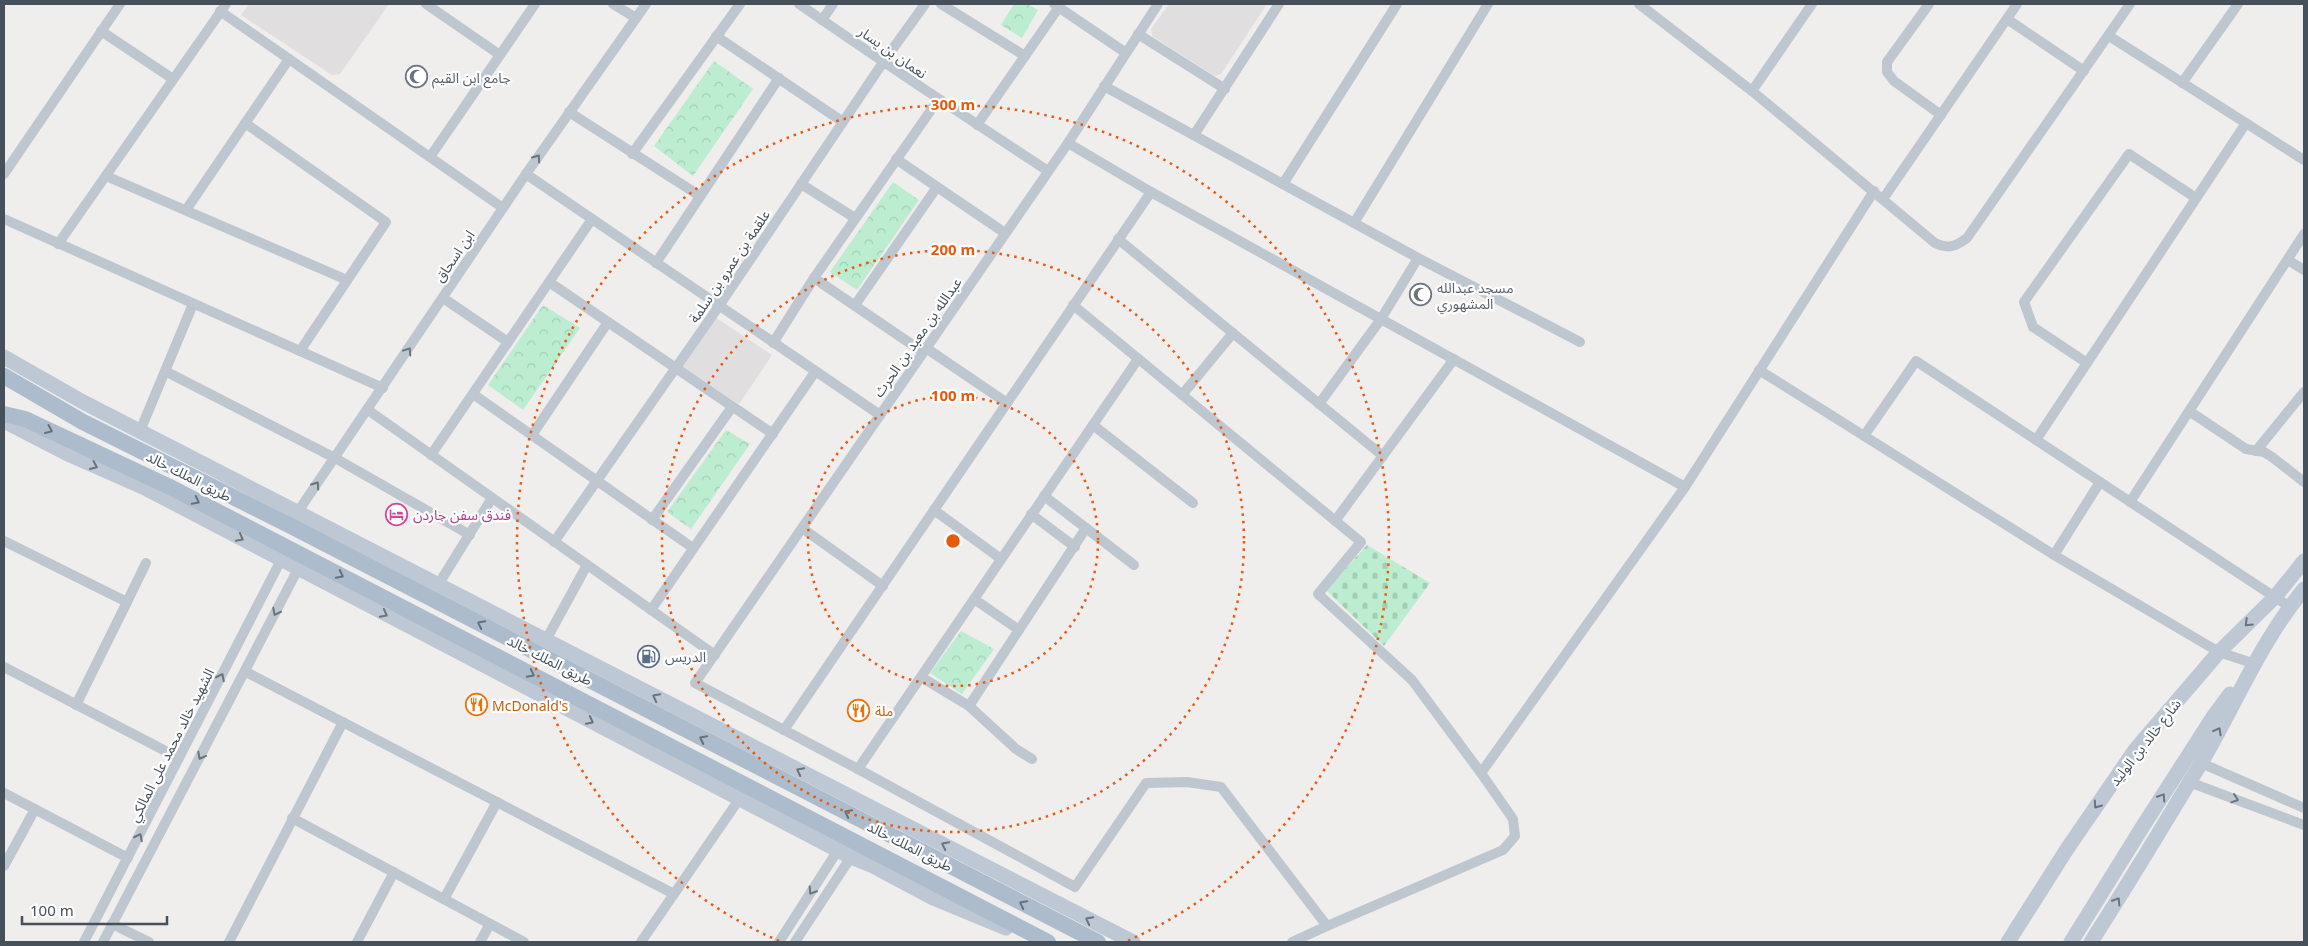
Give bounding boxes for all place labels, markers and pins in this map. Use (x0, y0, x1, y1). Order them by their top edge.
mosque icon: جامع ابن القيم (404, 65, 428, 89)
place label: جامع ابن القيم (432, 68, 511, 89)
place label: مسجد عبدالله المشهوري (1437, 278, 1514, 315)
mosque icon: مسجد عبدالله المشهوري (1409, 283, 1433, 307)
hotel icon: فندق سفن جاردن (385, 502, 409, 526)
place label: فندق سفن جاردن (413, 505, 511, 524)
centre of rings (944, 532, 962, 550)
fuel station icon: الدريس (637, 644, 661, 668)
place label: الدريس (665, 647, 706, 666)
restaurant icon: McDonald's (464, 693, 488, 717)
place label: McDonald's (492, 696, 569, 715)
restaurant icon: ملة (847, 698, 871, 722)
place label: ملة (875, 701, 893, 720)

